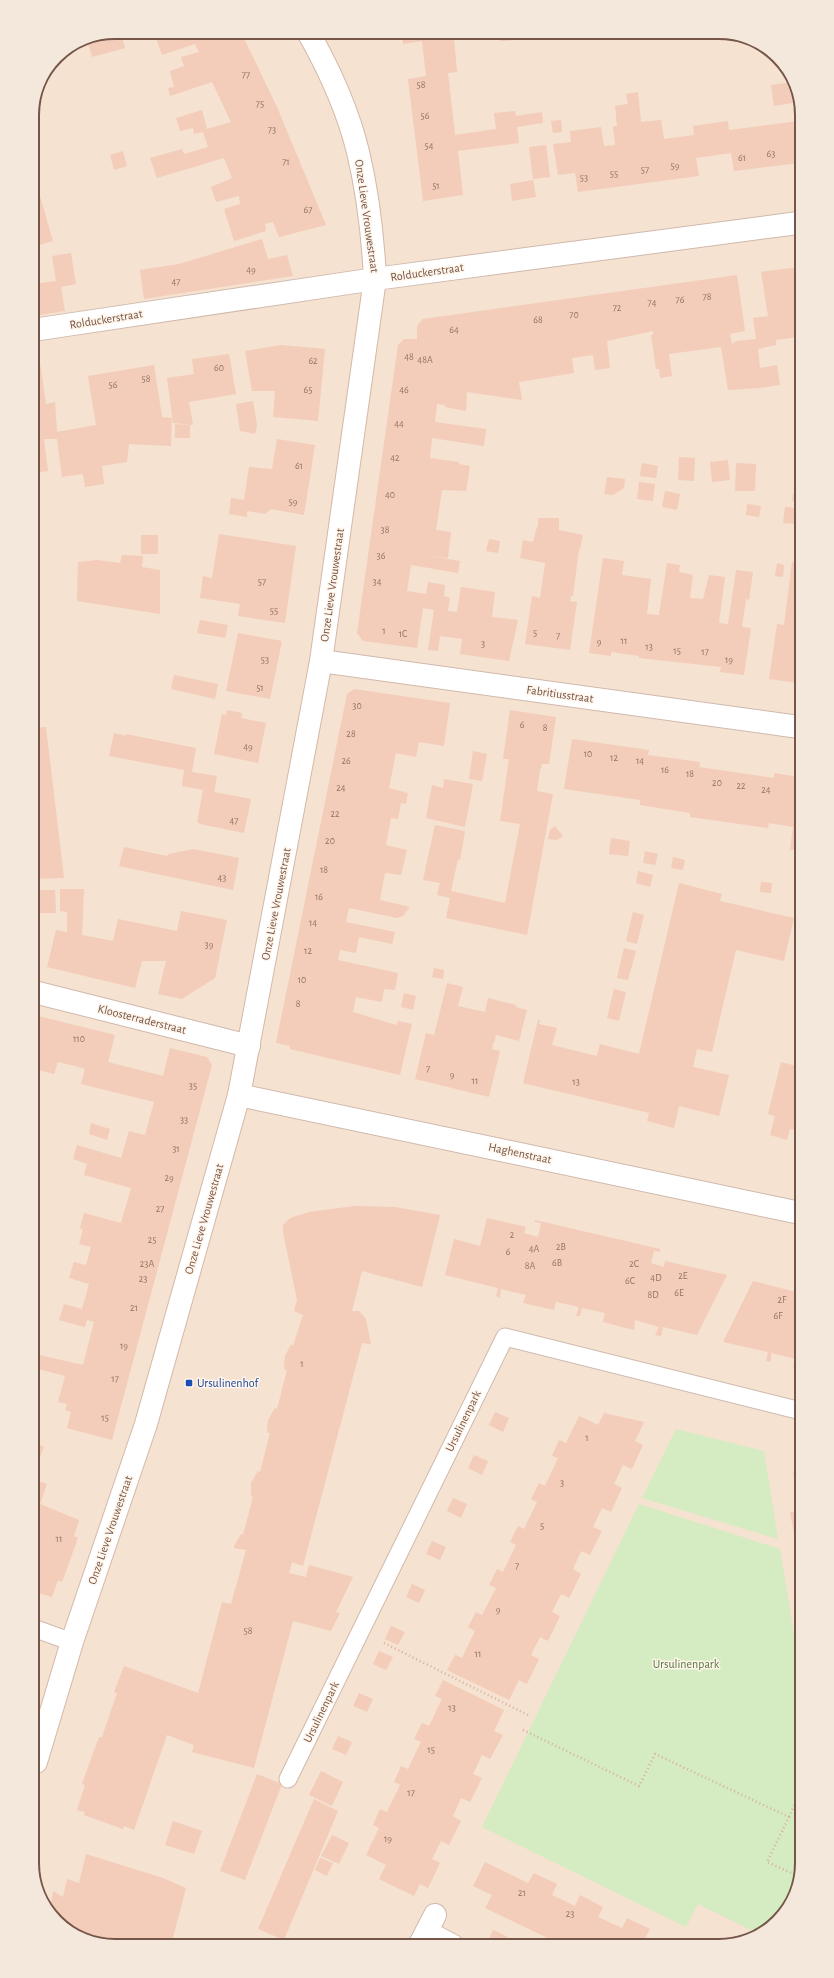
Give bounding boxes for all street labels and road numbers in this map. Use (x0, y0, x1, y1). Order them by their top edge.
street label: Onze Lieve Vrouwestraat (353, 159, 381, 274)
street label: Rolduckerstraat (390, 261, 464, 283)
street label: Rolduckerstraat (69, 307, 143, 331)
street label: Onze Lieve Vrouwestraat (318, 527, 346, 642)
street label: Fabritiusstraat (526, 683, 594, 705)
street label: Onze Lieve Vrouwestraat (259, 847, 293, 961)
street label: Kloosterraderstraat (97, 1002, 188, 1036)
street label: Haghenstraat (487, 1140, 553, 1166)
street label: Onze Lieve Vrouwestraat (182, 1162, 226, 1276)
street label: Ursulinenpark (443, 1388, 483, 1453)
street label: Onze Lieve Vrouwestraat (86, 1474, 134, 1586)
street label: Ursulinenpark (301, 1679, 341, 1744)

